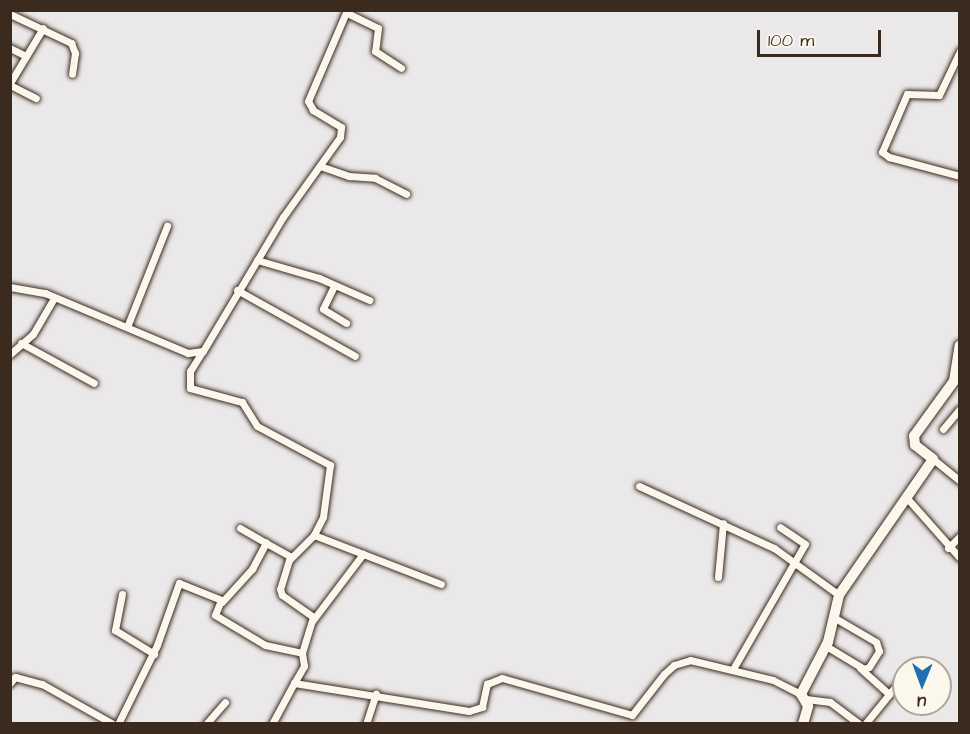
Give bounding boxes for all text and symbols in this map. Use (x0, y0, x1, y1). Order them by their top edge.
scale bar (760, 18, 884, 56)
text: 100 m (768, 28, 814, 53)
north arrow (892, 656, 952, 716)
text: U (917, 691, 926, 713)

